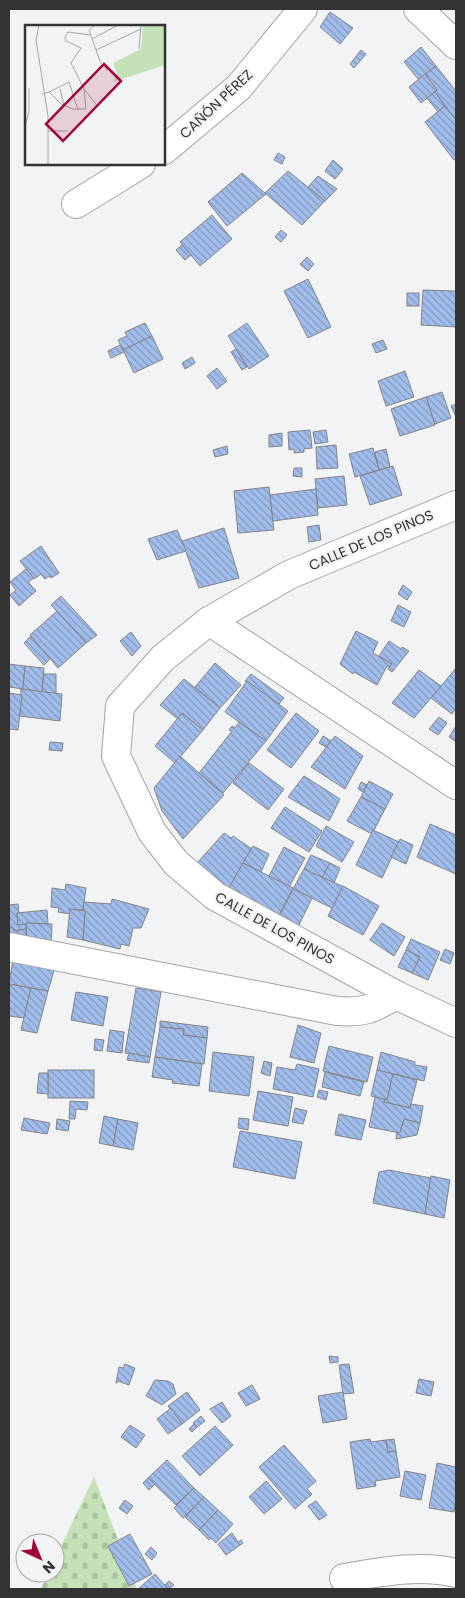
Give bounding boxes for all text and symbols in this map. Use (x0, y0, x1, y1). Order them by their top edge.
inset map (25, 25, 165, 165)
street label: CAÑÓN PÉREZ (175, 65, 257, 143)
street label: CALLE DE LOS PINOS (306, 505, 436, 575)
street label: CALLE DE LOS PINOS (212, 887, 338, 969)
north arrow (15, 1533, 65, 1583)
text: N (38, 1557, 60, 1578)

